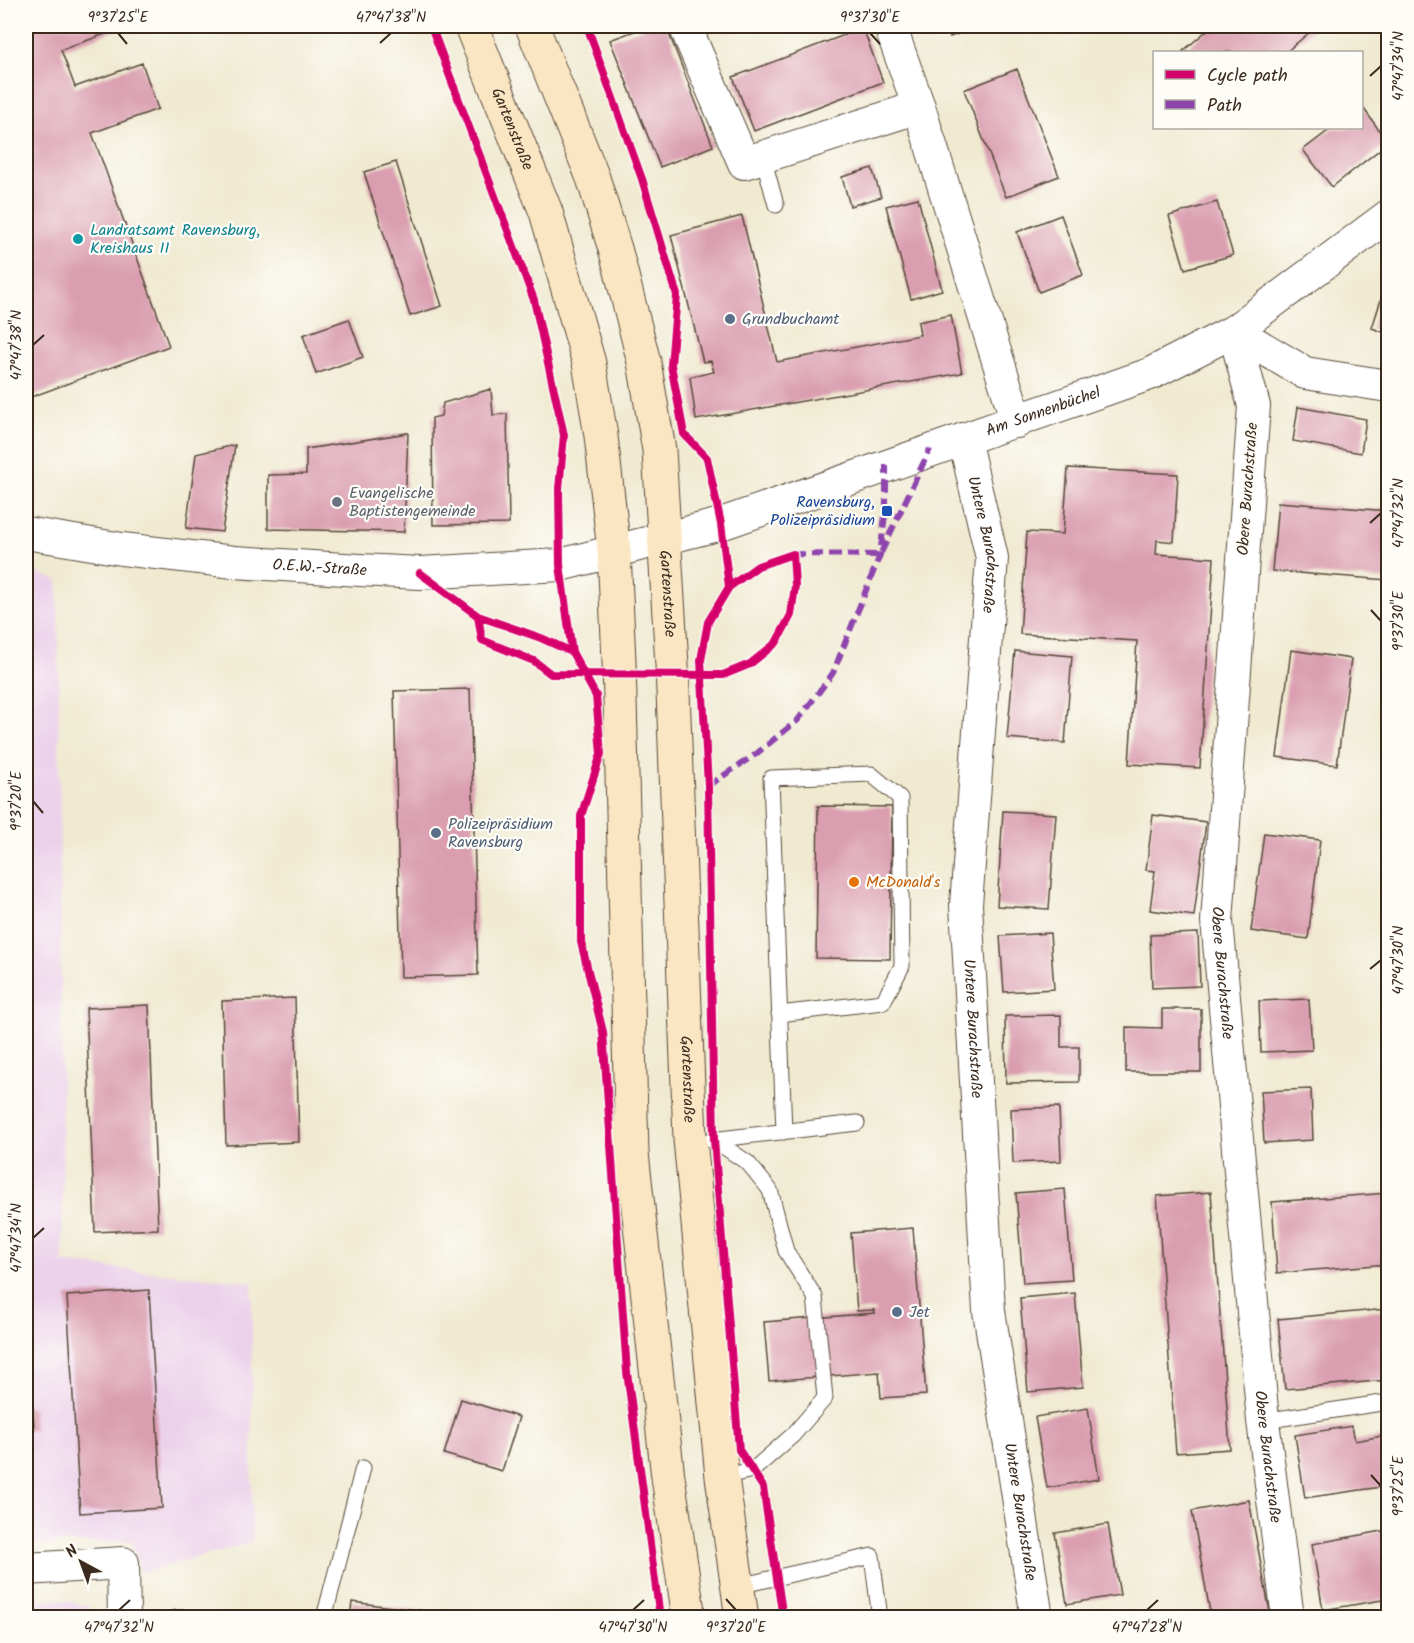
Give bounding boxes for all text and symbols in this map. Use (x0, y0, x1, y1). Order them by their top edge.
text: 9°37'25"E (88, 6, 150, 30)
text: 47°47'38"N (356, 6, 426, 30)
text: 9°37'30"E (840, 6, 901, 30)
text: 47°47'34"N (1387, 31, 1411, 101)
legend (1153, 51, 1363, 129)
text: Cycle path (1207, 62, 1288, 91)
street label: Gartenstraße (485, 84, 540, 174)
text: Path (1207, 92, 1242, 121)
place label: Landratsamt Ravensburg, Kreishaus II (90, 218, 260, 261)
marker: Landratsamt Ravensburg, Kreishaus II (71, 232, 85, 246)
place label: Grundbuchamt (742, 307, 840, 332)
text: 47°47'38"N (5, 310, 29, 380)
marker: Grundbuchamt (723, 312, 737, 326)
street label: Am Sonnenbüchel (982, 380, 1104, 443)
street label: Obere Burachstraße (1231, 422, 1265, 556)
street label: Untere Burachstraße (961, 473, 1005, 614)
text: 47°47'32"N (1387, 478, 1411, 548)
place label: Evangelische Baptistengemeinde (349, 481, 475, 524)
place label: Ravensburg, Polizeipräsidium (770, 490, 875, 533)
marker: Evangelische Baptistengemeinde (330, 495, 344, 509)
marker: Ravensburg, Polizeipräsidium (880, 504, 894, 518)
street label: Gartenstraße (653, 550, 683, 638)
street label: O.E.W.-Straße (272, 552, 368, 583)
text: 9°37'30"E (1387, 590, 1411, 651)
text: 9°37'20"E (5, 770, 29, 831)
place label: Polizeipräsidium Ravensburg (448, 812, 553, 855)
marker: Polizeipräsidium Ravensburg (429, 826, 443, 840)
place label: McDonald's (866, 870, 941, 895)
marker: McDonald's (847, 875, 861, 889)
street label: Obere Burachstraße (1204, 906, 1240, 1040)
text: 47°47'30"N (1387, 926, 1411, 994)
street label: Untere Burachstraße (957, 958, 989, 1099)
street label: Gartenstraße (674, 1035, 702, 1123)
text: 47°47'34"N (5, 1203, 29, 1273)
place label: Jet (909, 1300, 931, 1325)
marker: Jet (890, 1305, 904, 1319)
street label: Obere Burachstraße (1248, 1389, 1288, 1524)
street label: Untere Burachstraße (997, 1441, 1043, 1582)
text: 9°37'25"E (1387, 1454, 1411, 1516)
north arrow (51, 1532, 111, 1592)
text: N (60, 1539, 84, 1565)
text: 47°47'32"N (84, 1616, 154, 1640)
text: 47°47'30"N (599, 1616, 667, 1640)
text: 9°37'20"E (706, 1616, 767, 1640)
text: 47°47'28"N (1112, 1616, 1182, 1640)

